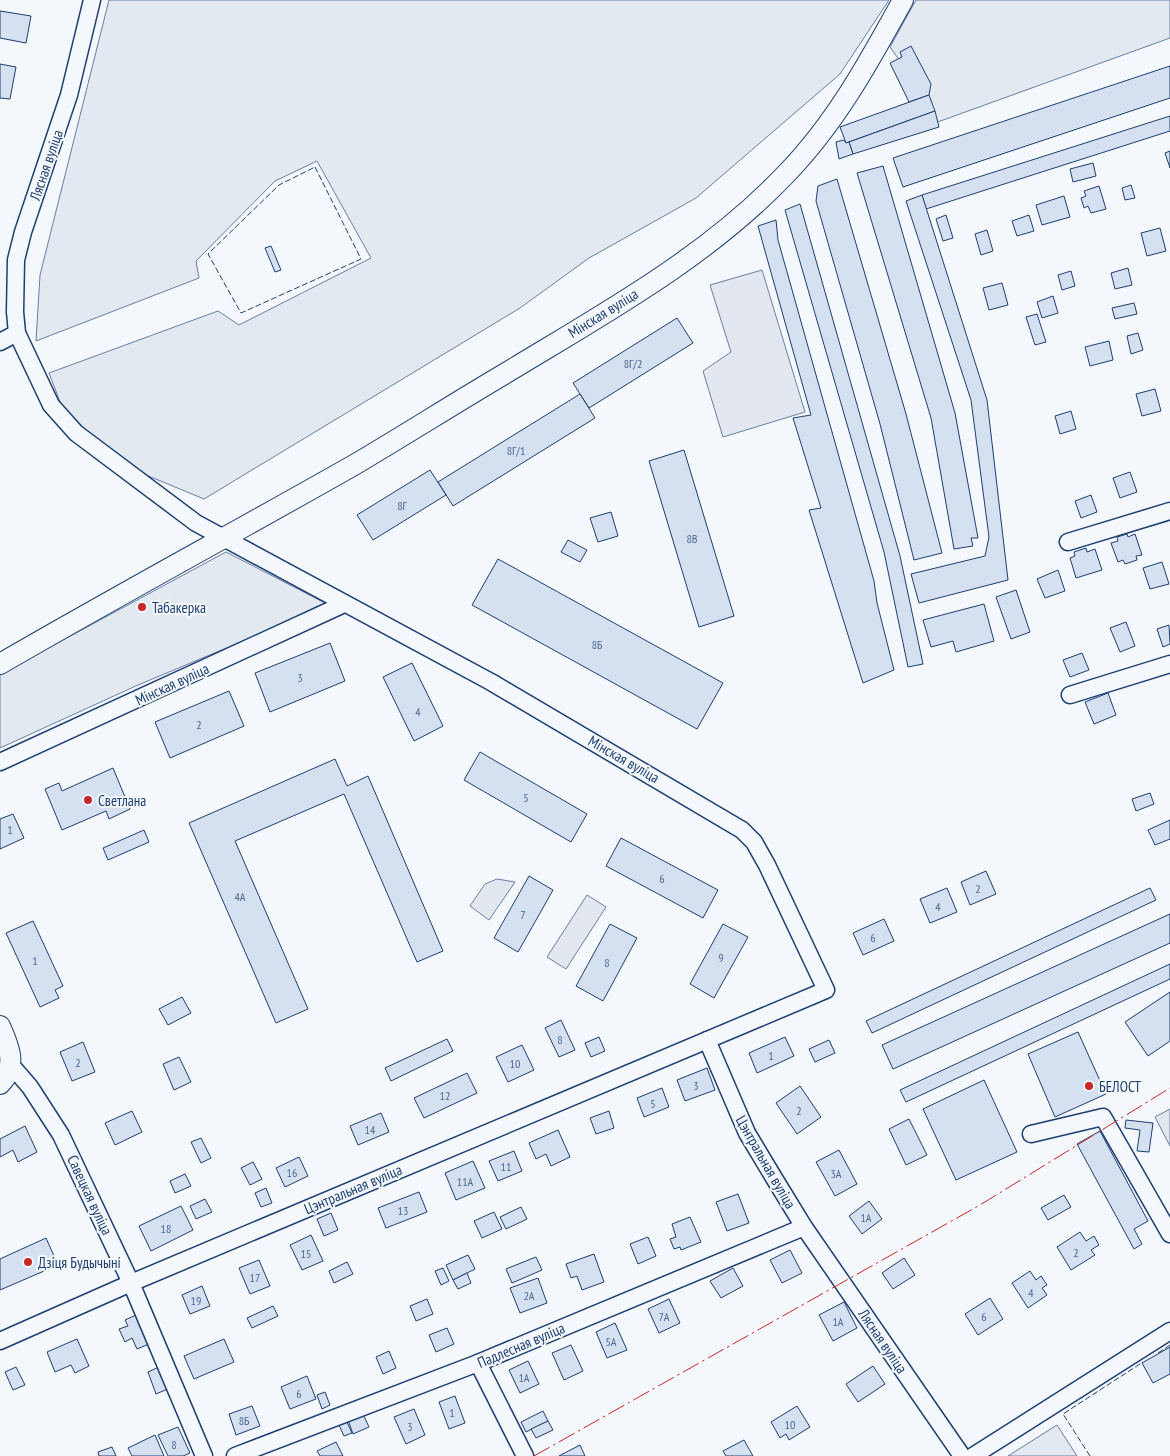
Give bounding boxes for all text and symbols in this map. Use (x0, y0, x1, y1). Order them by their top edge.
street label: Лясная вуліца (25, 127, 67, 204)
street label: Мінская вуліца (564, 284, 642, 342)
house number: 8Г/2 (624, 356, 642, 371)
house number: 8Г/1 (507, 443, 525, 458)
house number: 8Г (397, 498, 408, 513)
house number: 8В (686, 531, 698, 546)
place label: Табакерка (152, 598, 206, 617)
marker: Табакерка (136, 601, 148, 613)
house number: 8Б (592, 637, 602, 652)
street label: Мінская вуліца (132, 659, 212, 709)
house number: 3 (297, 670, 303, 685)
house number: 4 (415, 704, 421, 719)
house number: 2 (196, 717, 202, 732)
street label: Мінская вуліца (585, 731, 663, 787)
house number: 5 (523, 790, 529, 805)
place label: Светлана (98, 791, 146, 810)
marker: Светлана (82, 794, 94, 806)
house number: 1 (7, 822, 13, 837)
house number: 6 (659, 871, 665, 886)
house number: 2 (975, 881, 981, 896)
house number: 4А (234, 889, 246, 904)
house number: 4 (935, 899, 941, 914)
house number: 7 (520, 907, 526, 922)
house number: 6 (870, 930, 876, 945)
house number: 9 (718, 950, 724, 965)
house number: 1 (32, 953, 38, 968)
house number: 8 (604, 955, 610, 970)
house number: 8 (557, 1032, 563, 1047)
house number: 1 (768, 1048, 774, 1063)
house number: 2 (75, 1055, 81, 1070)
house number: 10 (510, 1056, 520, 1071)
place label: БЕЛОСТ (1099, 1077, 1141, 1096)
house number: 3 (693, 1078, 699, 1093)
marker: БЕЛОСТ (1083, 1080, 1095, 1092)
house number: 12 (440, 1088, 450, 1103)
house number: 5 (650, 1096, 656, 1111)
house number: 2 (796, 1103, 802, 1118)
street label: Цэнтральная вуліца (732, 1112, 800, 1212)
house number: 14 (365, 1122, 376, 1137)
street label: Савецкая вуліца (63, 1152, 117, 1238)
house number: 11 (501, 1159, 511, 1174)
street label: Цэнтральная вуліца (301, 1160, 405, 1218)
house number: 16 (287, 1165, 297, 1180)
house number: 3А (830, 1166, 842, 1181)
house number: 11А (457, 1174, 474, 1189)
house number: 13 (398, 1203, 408, 1218)
house number: 1А (860, 1210, 872, 1225)
house number: 18 (161, 1221, 171, 1236)
house number: 2 (1073, 1245, 1079, 1260)
house number: 15 (301, 1246, 311, 1261)
place label: Дзіця Будычыні (38, 1253, 121, 1272)
marker: Дзіця Будычыні (22, 1256, 34, 1268)
house number: 17 (250, 1270, 260, 1285)
house number: 4 (1028, 1285, 1034, 1300)
house number: 2А (523, 1288, 535, 1303)
house number: 19 (191, 1293, 201, 1308)
street label: Лясная вуліца (854, 1304, 911, 1377)
house number: 7А (658, 1309, 670, 1324)
house number: 6 (981, 1309, 987, 1324)
house number: 1А (832, 1314, 844, 1329)
street label: Падлесная вуліца (474, 1318, 568, 1372)
house number: 5А (605, 1334, 617, 1349)
house number: 1А (518, 1370, 530, 1385)
house number: 6 (296, 1386, 302, 1401)
house number: 1 (449, 1405, 455, 1420)
house number: 8Б (239, 1413, 249, 1428)
house number: 10 (785, 1417, 795, 1432)
house number: 3 (407, 1419, 413, 1434)
house number: 8 (171, 1437, 177, 1452)

